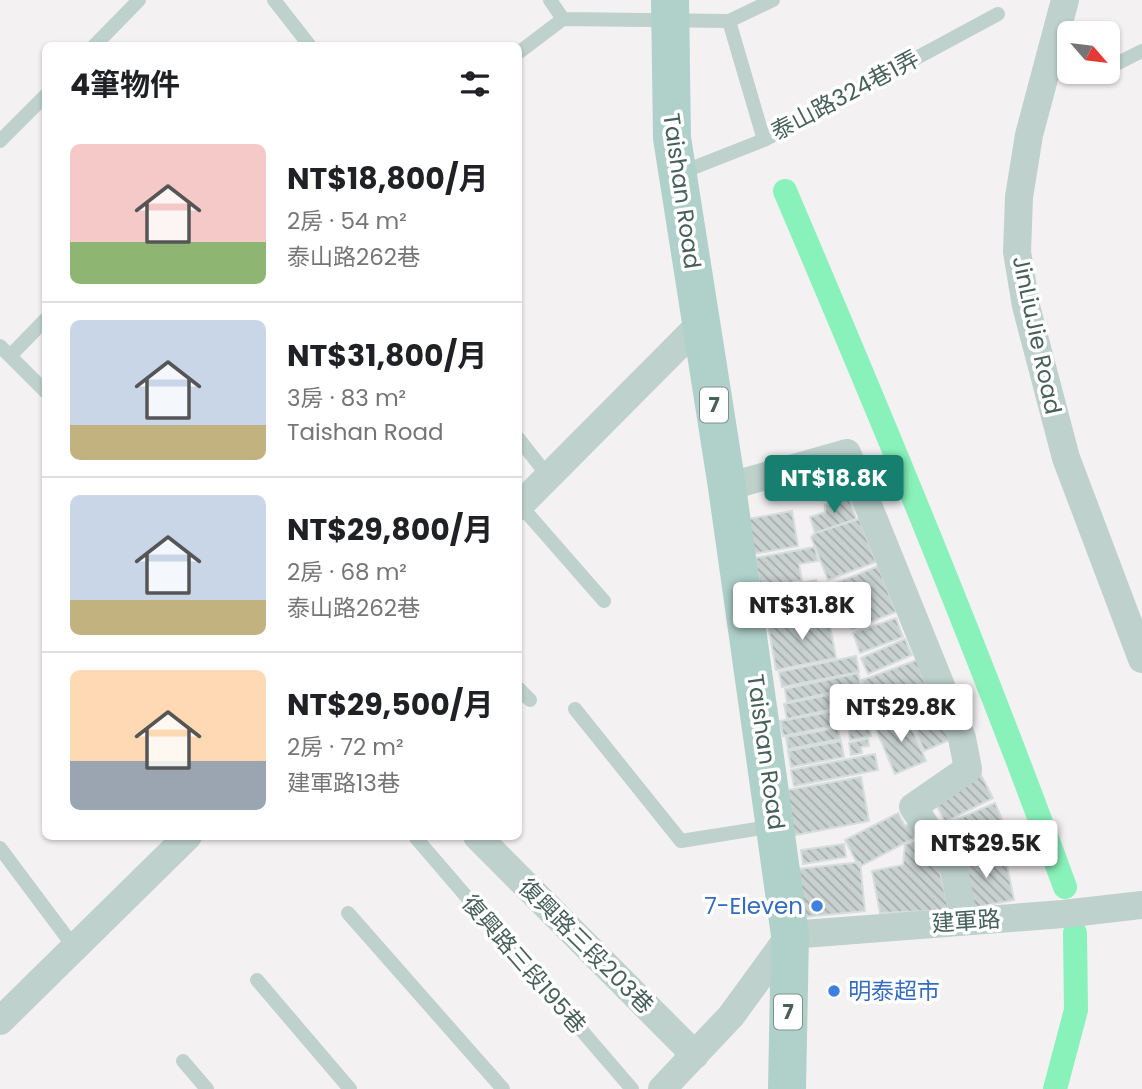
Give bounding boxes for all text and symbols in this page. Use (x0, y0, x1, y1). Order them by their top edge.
north arrow (1057, 21, 1120, 84)
map controls (1057, 21, 1120, 84)
street label: 泰山路324巷1弄 (765, 42, 925, 148)
text: 4筆物件 (70, 63, 180, 106)
icon: filters (456, 65, 494, 103)
street label: Taishan Road (655, 111, 709, 271)
text: NT$18,800/月 (287, 157, 489, 200)
icon: home (126, 172, 210, 256)
text: 2房 · 54 m² (287, 205, 407, 237)
text: 泰山路262巷 (287, 241, 420, 273)
street label: JinLiuJie Road (1005, 253, 1069, 417)
text: NT$31,800/月 (287, 334, 487, 377)
icon: home (126, 348, 210, 432)
text: 3房 · 83 m² (287, 382, 406, 414)
road number: 7 (700, 388, 728, 422)
text: Taishan Road (287, 416, 444, 448)
pin: NT$18.8K (762, 456, 906, 515)
text: NT$18.8K (781, 462, 888, 494)
text: NT$29,800/月 (287, 508, 493, 551)
icon: home (126, 523, 210, 607)
text: 2房 · 68 m² (287, 556, 407, 588)
pin: NT$31.8K (730, 582, 874, 642)
text: NT$31.8K (749, 589, 855, 621)
text: 泰山路262巷 (287, 592, 420, 624)
street label: Taishan Road (739, 672, 793, 832)
text: NT$29,500/月 (287, 683, 493, 726)
pin: NT$29.8K (829, 684, 973, 744)
text: NT$29.8K (846, 691, 956, 723)
icon: home (126, 698, 210, 782)
text: 2房 · 72 m² (287, 731, 404, 763)
text: 建軍路13巷 (287, 767, 400, 799)
pin: NT$29.5K (914, 820, 1058, 880)
text: NT$29.5K (931, 827, 1041, 859)
street label: 復興路三段203巷 (511, 871, 661, 1021)
street label: 復興路三段195巷 (455, 888, 593, 1040)
place label: 7-Eleven (704, 890, 803, 922)
marker: 7-Eleven (809, 898, 825, 914)
street label: 建軍路 (930, 903, 1002, 939)
place label: 明泰超市 (848, 975, 940, 1007)
marker: 明泰超市 (826, 983, 842, 999)
road number: 7 (774, 995, 802, 1030)

